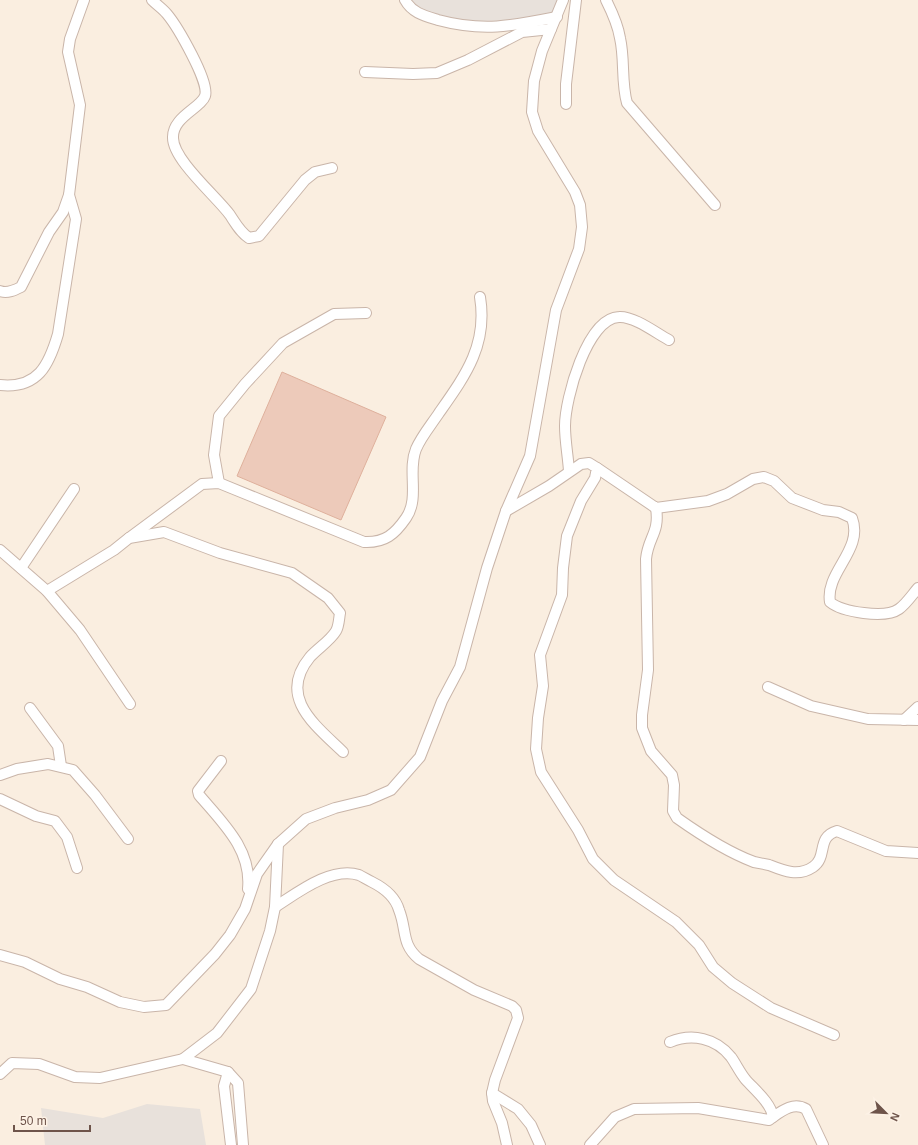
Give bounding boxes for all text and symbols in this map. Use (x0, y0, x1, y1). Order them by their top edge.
north arrow (866, 1093, 906, 1133)
scale bar (14, 1107, 90, 1133)
text: N (888, 1111, 902, 1123)
text: 50 m (20, 1114, 47, 1128)

